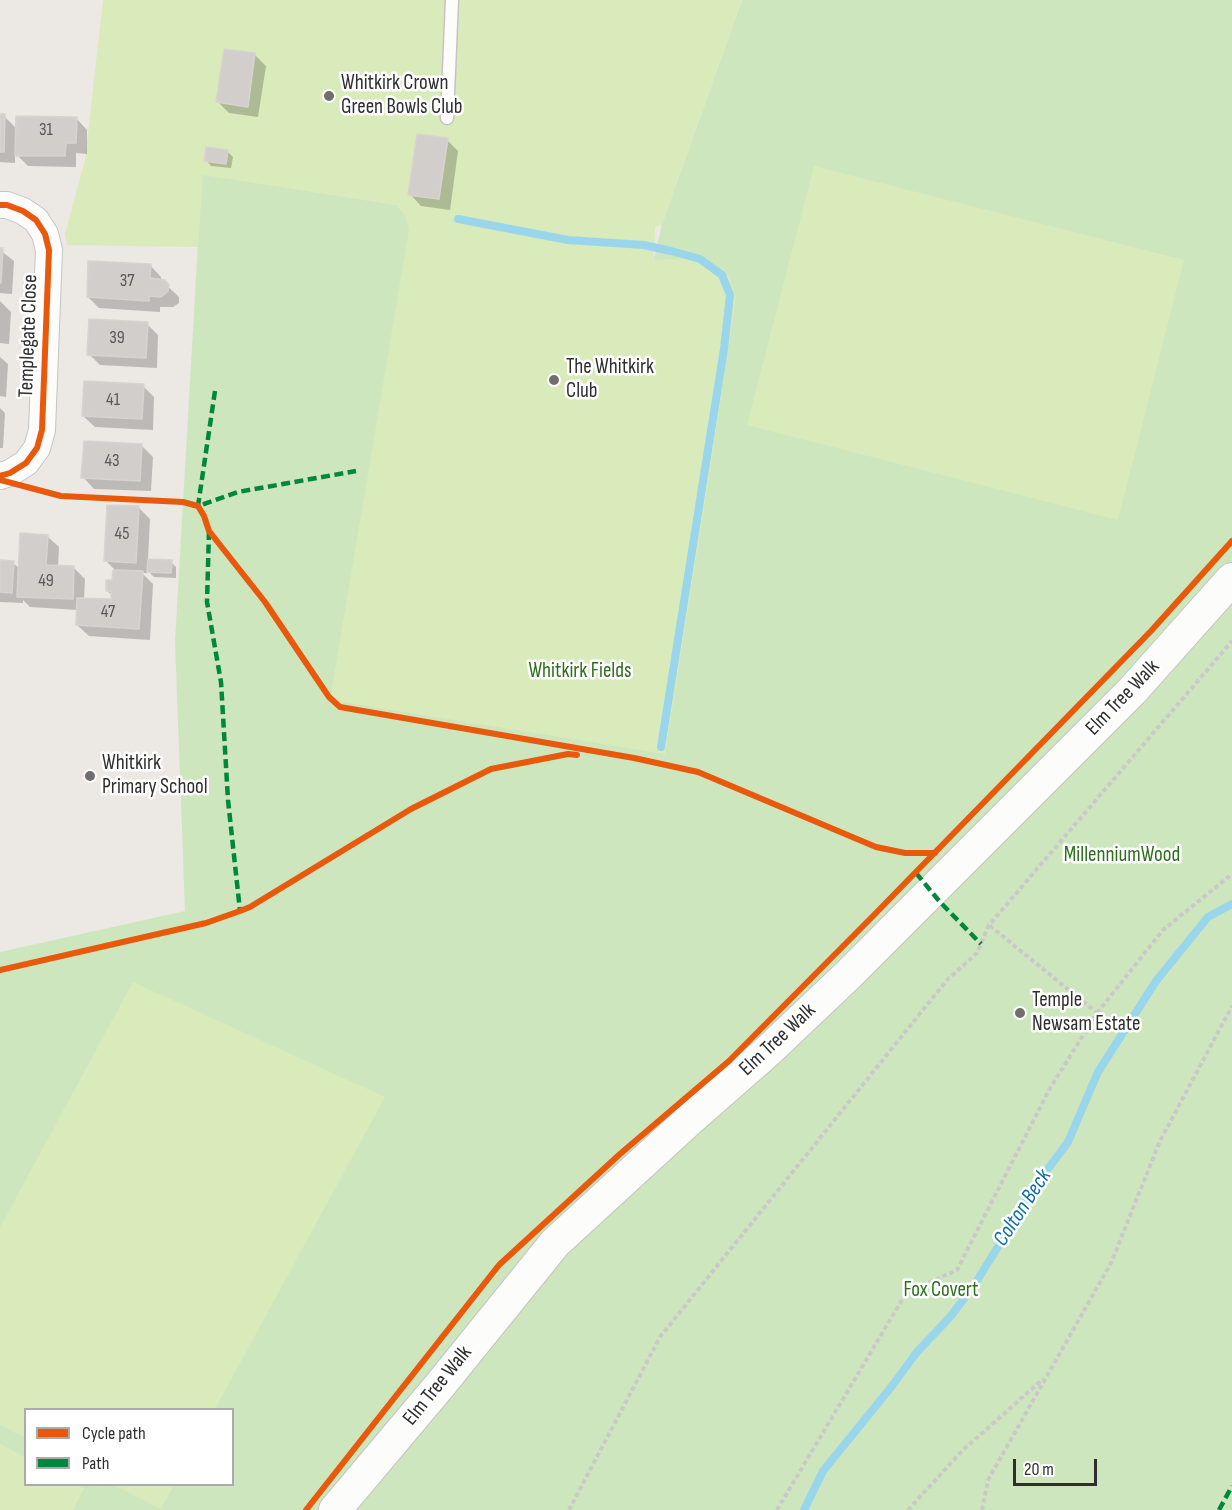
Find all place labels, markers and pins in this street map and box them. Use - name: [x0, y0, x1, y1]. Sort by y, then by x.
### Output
- place label: Whitkirk Crown Green Bowls Club: [341, 71, 463, 121]
- marker: Whitkirk Crown Green Bowls Club: [322, 89, 336, 103]
- place label: The Whitkirk Club: [566, 355, 654, 405]
- marker: The Whitkirk Club: [547, 373, 561, 387]
- place label: Whitkirk Primary School: [102, 751, 208, 801]
- marker: Whitkirk Primary School: [83, 769, 97, 783]
- place label: Temple Newsam Estate: [1032, 988, 1140, 1038]
- marker: Temple Newsam Estate: [1013, 1006, 1027, 1020]

